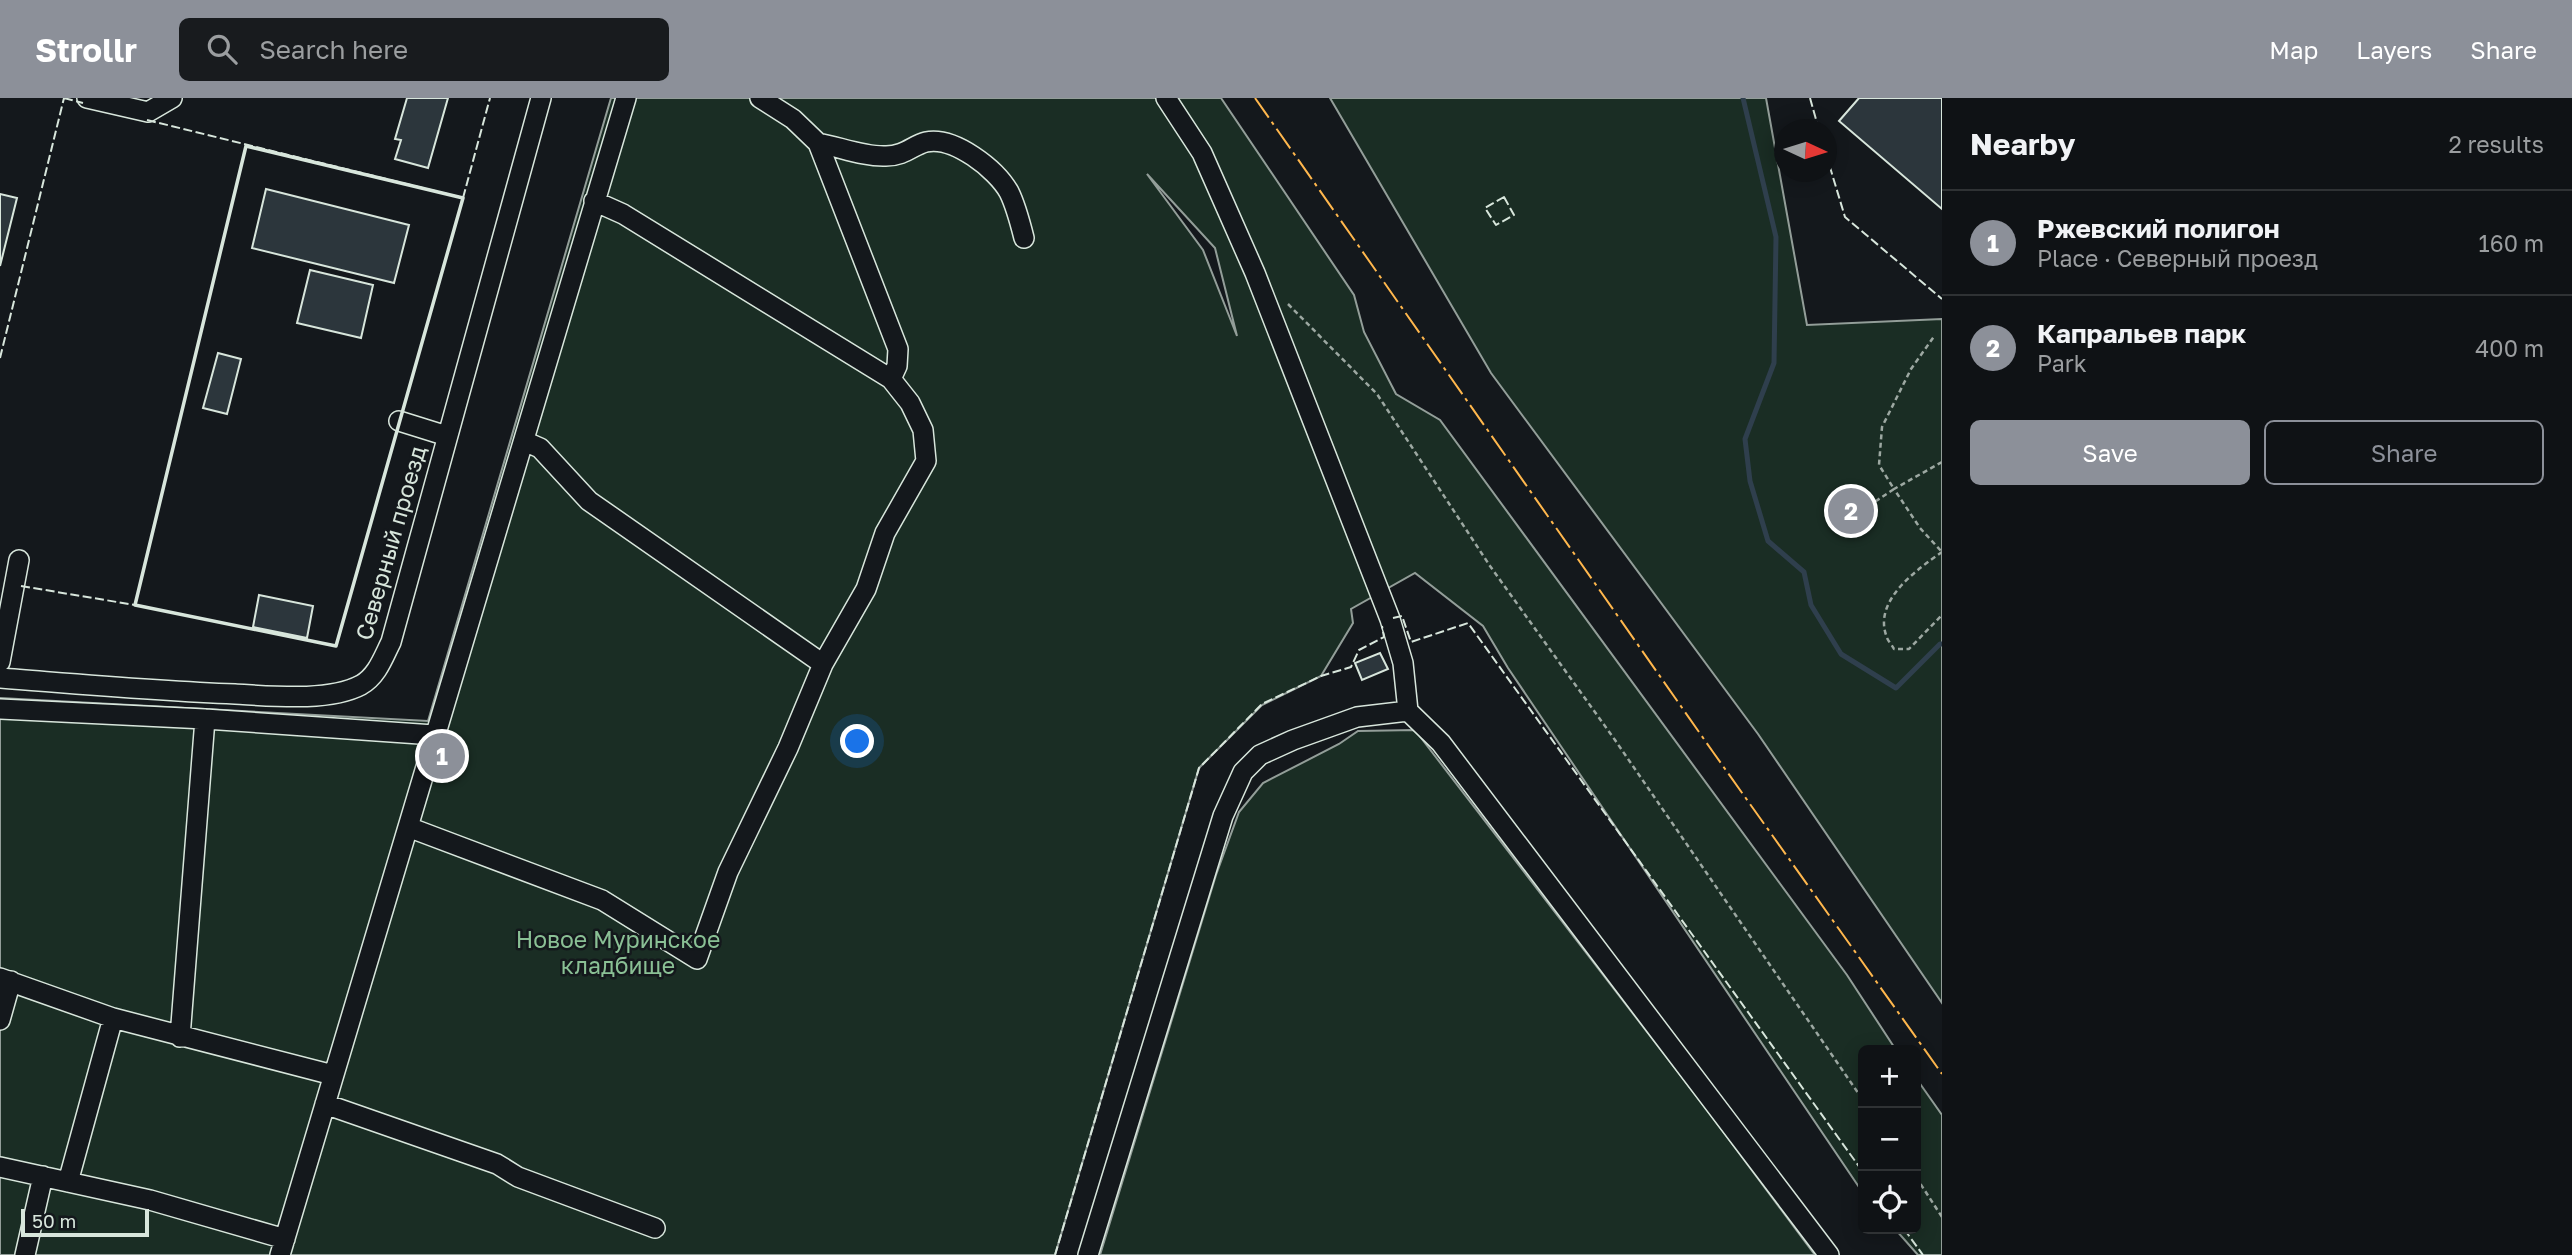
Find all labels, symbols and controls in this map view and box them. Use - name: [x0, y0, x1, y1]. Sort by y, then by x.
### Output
- search box: [179, 18, 669, 81]
- text: Strollr: [35, 30, 137, 69]
- icon: search: [203, 30, 241, 68]
- text: Search here: [259, 34, 408, 65]
- text: Map: [2269, 35, 2318, 64]
- text: Layers: [2356, 35, 2432, 64]
- text: Share: [2470, 35, 2537, 64]
- north arrow: [1774, 119, 1837, 182]
- text: Nearby: [1970, 126, 2075, 162]
- text: 2 results: [2448, 130, 2544, 158]
- text: Ржевский полигон: [2037, 213, 2280, 244]
- text: 1: [1987, 229, 1999, 257]
- text: 160 m: [2479, 229, 2544, 257]
- text: Place · Северный проезд: [2037, 244, 2318, 272]
- text: Капральев парк: [2037, 318, 2246, 349]
- text: 2: [1986, 334, 2000, 362]
- text: 400 m: [2475, 334, 2544, 362]
- text: Park: [2037, 349, 2087, 377]
- button: Save: [1970, 420, 2250, 485]
- button: Share: [2264, 420, 2544, 485]
- street label: Северный проезд: [349, 442, 431, 643]
- pin: 2: [1828, 485, 1874, 537]
- your location: [840, 724, 874, 758]
- pin: 1: [419, 730, 465, 782]
- park label: Новое Муринское кладбище: [516, 925, 720, 979]
- map controls: [1858, 1045, 1921, 1234]
- button: +: [1858, 1045, 1921, 1108]
- button: −: [1858, 1108, 1921, 1171]
- button: locate: [1858, 1171, 1921, 1234]
- scale bar: [21, 1206, 149, 1238]
- text: 50 m: [32, 1209, 76, 1232]

